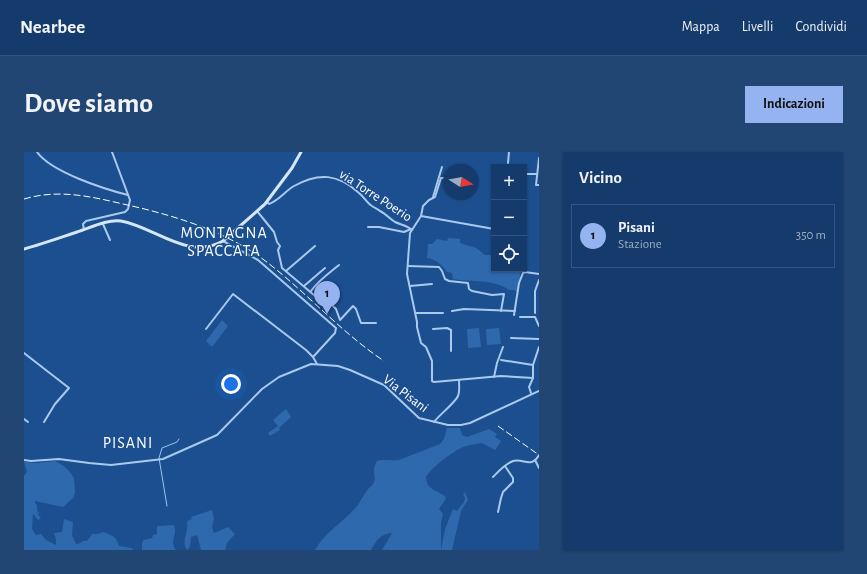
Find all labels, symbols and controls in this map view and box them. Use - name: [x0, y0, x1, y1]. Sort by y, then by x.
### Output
- text: Nearbee: [20, 18, 85, 37]
- text: Mappa: [682, 20, 720, 34]
- text: Livelli: [742, 20, 773, 34]
- text: Condividi: [795, 20, 847, 34]
- button: Indicazioni: [745, 86, 843, 123]
- text: Dove siamo: [24, 90, 153, 118]
- north arrow: [443, 164, 479, 200]
- map controls: [491, 164, 527, 272]
- button: +: [491, 164, 527, 200]
- street label: via Torre Poerio: [337, 167, 414, 224]
- text: Vicino: [579, 169, 622, 186]
- button: −: [491, 200, 527, 236]
- text: Pisani: [618, 220, 655, 235]
- district label: MONTAGNA SPACCATA: [180, 225, 268, 259]
- text: 1: [591, 229, 595, 242]
- text: 350 m: [796, 229, 826, 242]
- button: locate: [491, 236, 527, 272]
- text: Stazione: [618, 238, 662, 251]
- pin: 1: [314, 281, 340, 314]
- street label: Via Pisani: [380, 372, 431, 415]
- your location: [221, 374, 241, 394]
- district label: PISANI: [103, 435, 153, 451]

